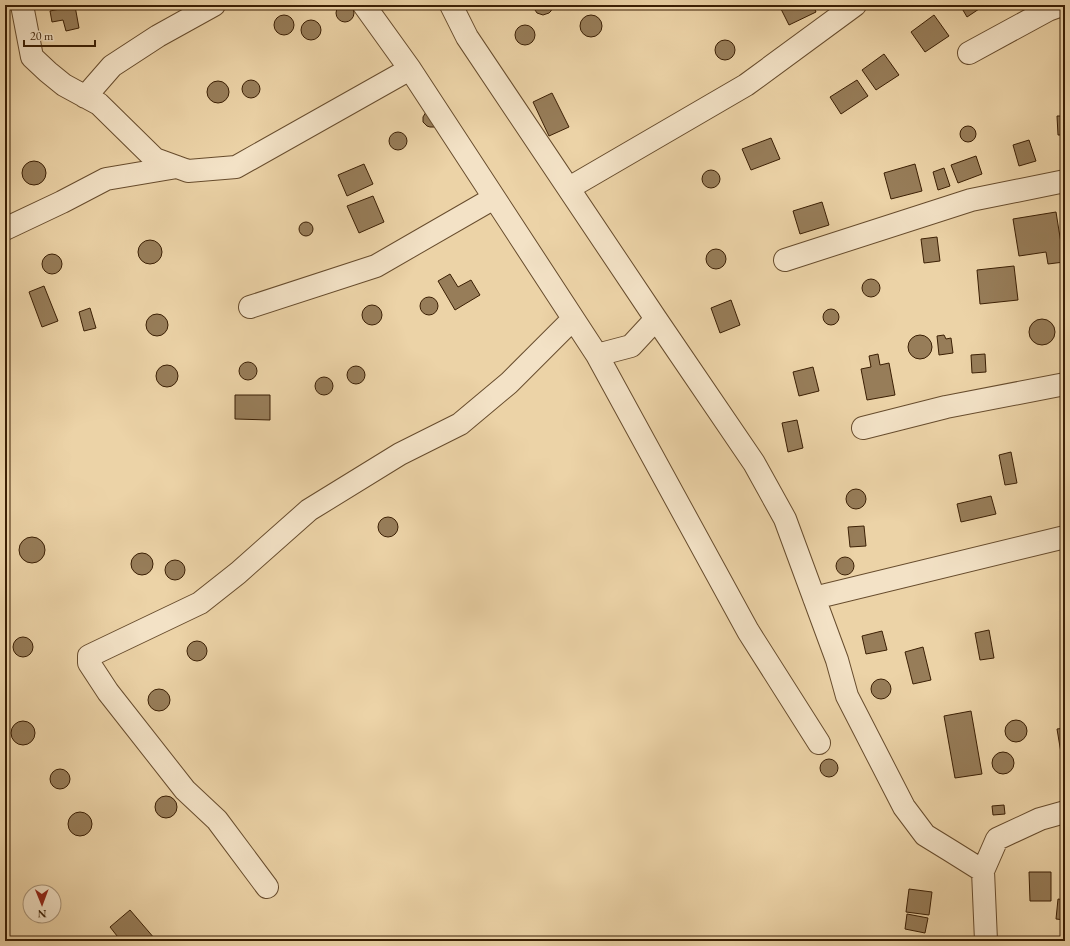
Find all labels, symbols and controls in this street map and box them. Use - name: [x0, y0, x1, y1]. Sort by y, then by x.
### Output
- scale bar: [24, 22, 95, 48]
- text: 20 m: [30, 28, 54, 44]
- north arrow: [22, 884, 62, 924]
- text: N: [38, 907, 47, 921]

